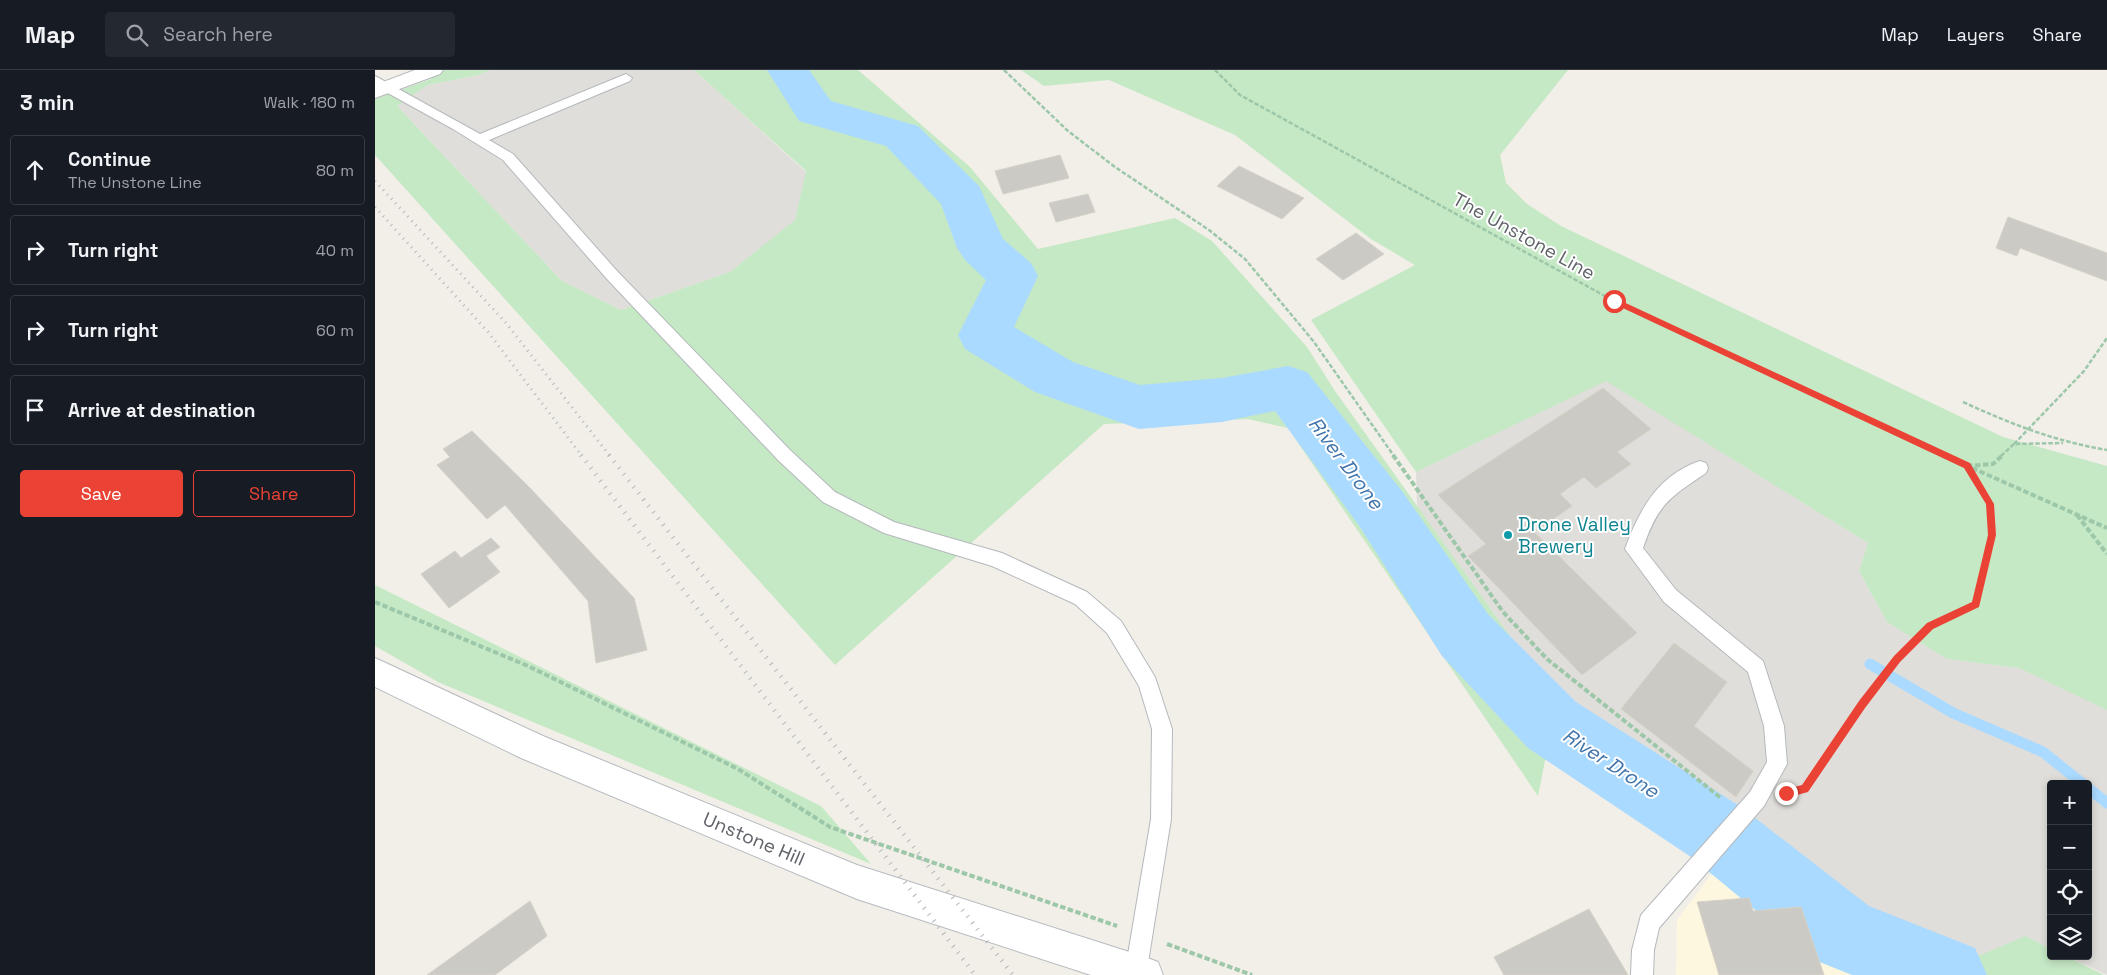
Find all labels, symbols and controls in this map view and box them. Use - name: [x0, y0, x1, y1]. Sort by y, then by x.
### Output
- search box: [105, 12, 455, 57]
- text: Map: [25, 19, 75, 50]
- icon: search: [123, 21, 151, 49]
- text: Search here: [163, 22, 273, 47]
- text: Map: [1881, 23, 1919, 46]
- text: Layers: [1947, 23, 2004, 46]
- text: Share: [2032, 23, 2082, 46]
- text: 3 min: [20, 89, 75, 116]
- text: Walk · 180 m: [263, 92, 355, 113]
- text: Continue: [68, 147, 151, 172]
- icon: ahead: [21, 156, 49, 184]
- text: 80 m: [316, 160, 354, 181]
- text: The Unstone Line: [68, 172, 202, 193]
- street label: The Unstone Line: [1448, 187, 1600, 285]
- icon: right: [21, 236, 49, 264]
- text: Turn right: [68, 238, 158, 263]
- text: 40 m: [316, 240, 354, 261]
- route start: [1603, 290, 1626, 313]
- icon: right: [21, 316, 49, 344]
- text: Turn right: [68, 318, 158, 343]
- text: 60 m: [316, 320, 354, 341]
- icon: arrive: [21, 396, 49, 424]
- text: Arrive at destination: [68, 398, 256, 423]
- water label: River Drone: [1303, 412, 1390, 515]
- button: Save: [20, 470, 183, 517]
- button: Share: [193, 470, 355, 517]
- place label: Drone Valley Brewery: [1518, 512, 1631, 559]
- marker: Drone Valley Brewery: [1502, 529, 1514, 541]
- water label: River Drone: [1558, 722, 1665, 804]
- map controls: [2047, 780, 2092, 960]
- button: +: [2047, 780, 2092, 825]
- route end: [1775, 782, 1798, 805]
- street label: Unstone Hill: [699, 806, 809, 872]
- button: −: [2047, 825, 2092, 870]
- button: locate: [2047, 870, 2092, 915]
- button: layers: [2047, 915, 2092, 960]

